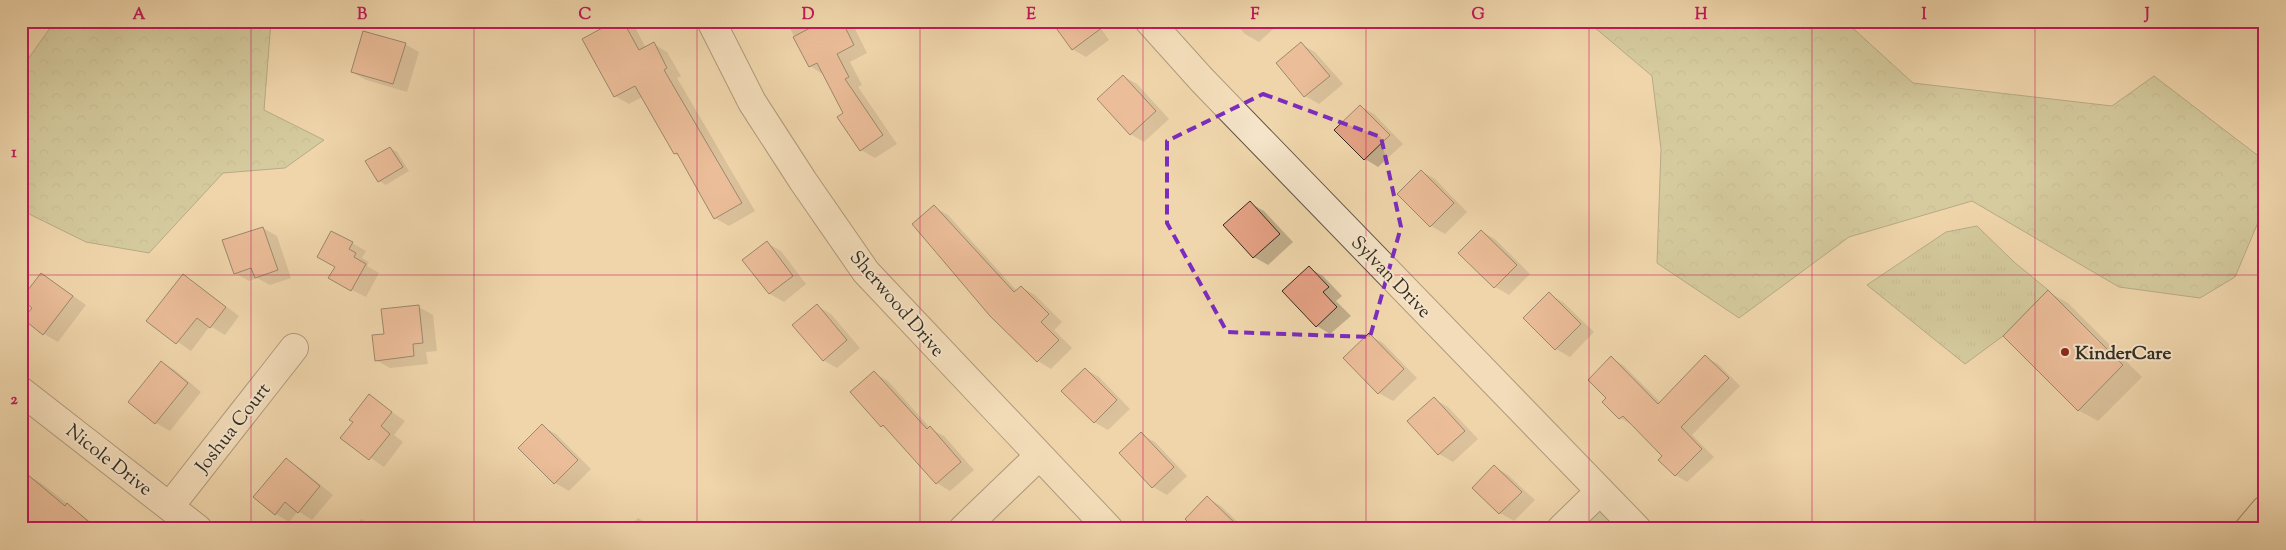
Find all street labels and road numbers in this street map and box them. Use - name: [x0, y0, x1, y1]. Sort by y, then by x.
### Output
- street label: Sylvan Drive: [1344, 230, 1437, 325]
- street label: Sherwood Drive: [842, 246, 950, 364]
- street label: Joshua Court: [190, 377, 278, 480]
- street label: Nicole Drive: [60, 419, 157, 503]

